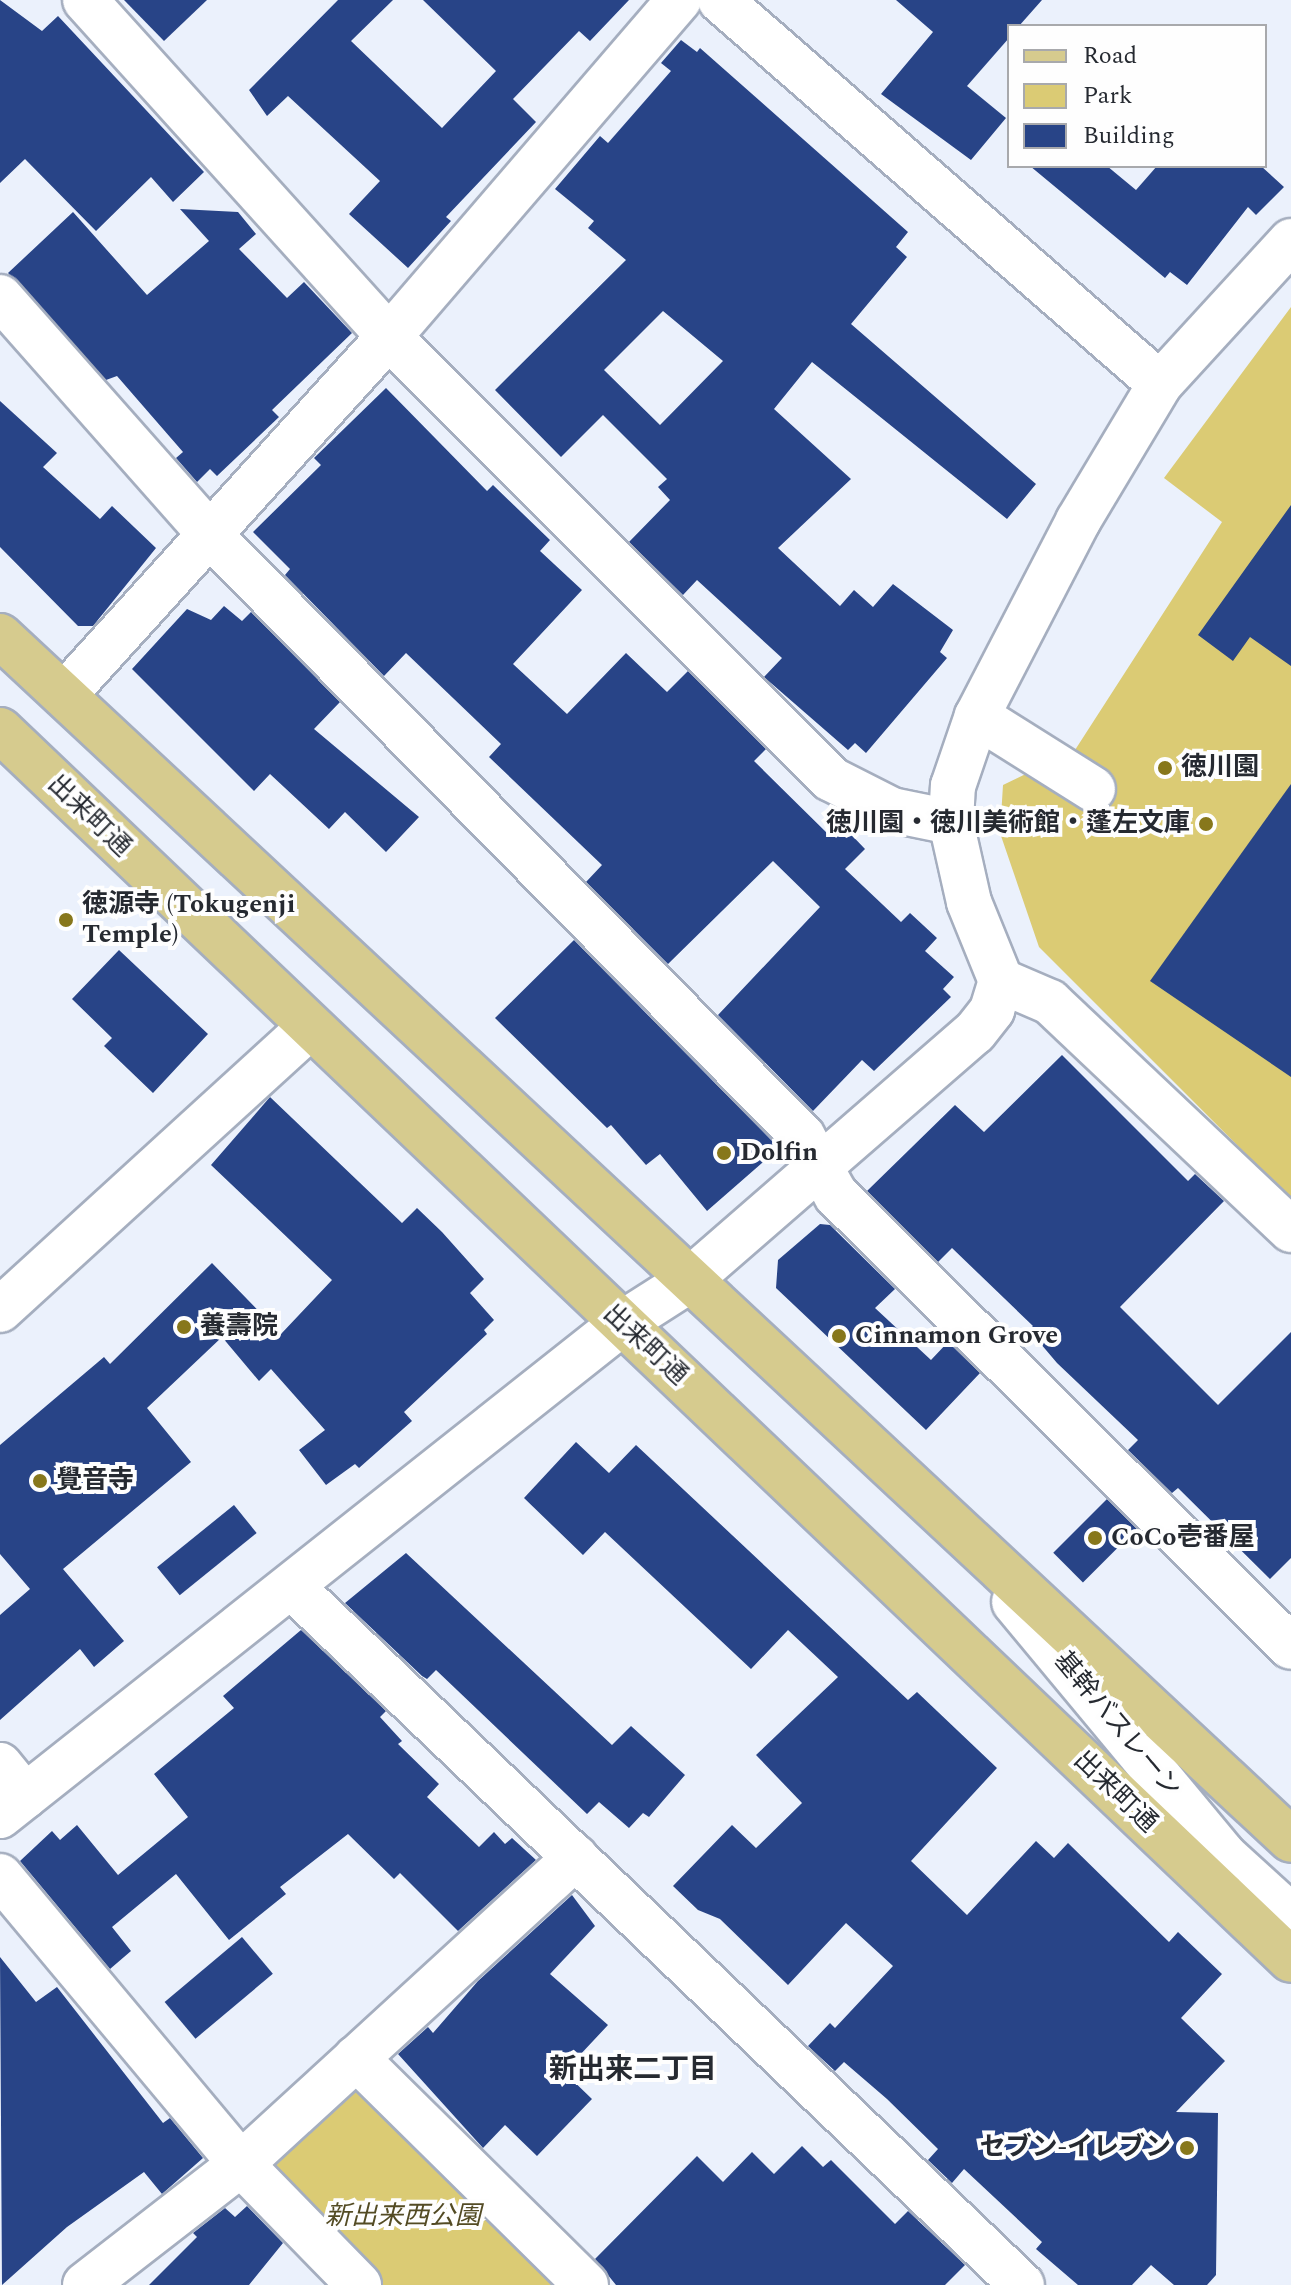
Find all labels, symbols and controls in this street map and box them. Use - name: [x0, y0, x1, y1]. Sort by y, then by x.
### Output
- legend: [1007, 24, 1267, 168]
- text: Road: [1083, 38, 1137, 74]
- text: Park: [1083, 78, 1133, 114]
- text: Building: [1083, 118, 1175, 154]
- place label: 徳川園: [1181, 752, 1259, 784]
- marker: 徳川園: [1156, 759, 1174, 777]
- street label: 出来町通: [41, 769, 137, 863]
- place label: 徳川園・徳川美術館・蓬左文庫: [826, 808, 1190, 840]
- marker: 徳川園・徳川美術館・蓬左文庫: [1197, 815, 1215, 833]
- place label: 徳源寺 (Tokugenji Temple): [82, 889, 295, 950]
- marker: 徳源寺 (Tokugenji Temple): [57, 911, 75, 929]
- place label: Dolfin: [740, 1137, 818, 1169]
- marker: Dolfin: [715, 1144, 733, 1162]
- street label: 出来町通: [596, 1298, 694, 1392]
- place label: 養壽院: [200, 1311, 278, 1343]
- marker: 養壽院: [175, 1318, 193, 1336]
- place label: Cinnamon Grove: [855, 1320, 1058, 1352]
- marker: Cinnamon Grove: [830, 1327, 848, 1345]
- place label: 覺音寺: [56, 1465, 134, 1497]
- marker: 覺音寺: [31, 1472, 49, 1490]
- place label: CoCo壱番屋: [1111, 1522, 1254, 1554]
- marker: CoCo壱番屋: [1086, 1529, 1104, 1547]
- street label: 基幹バスレーン: [1047, 1645, 1187, 1805]
- street label: 出来町通: [1067, 1745, 1163, 1839]
- district label: 新出来二丁目: [549, 2053, 717, 2087]
- place label: セブン-イレブン: [979, 2132, 1171, 2164]
- marker: セブン-イレブン: [1178, 2139, 1196, 2157]
- park label: 新出来西公園: [325, 2201, 481, 2233]

